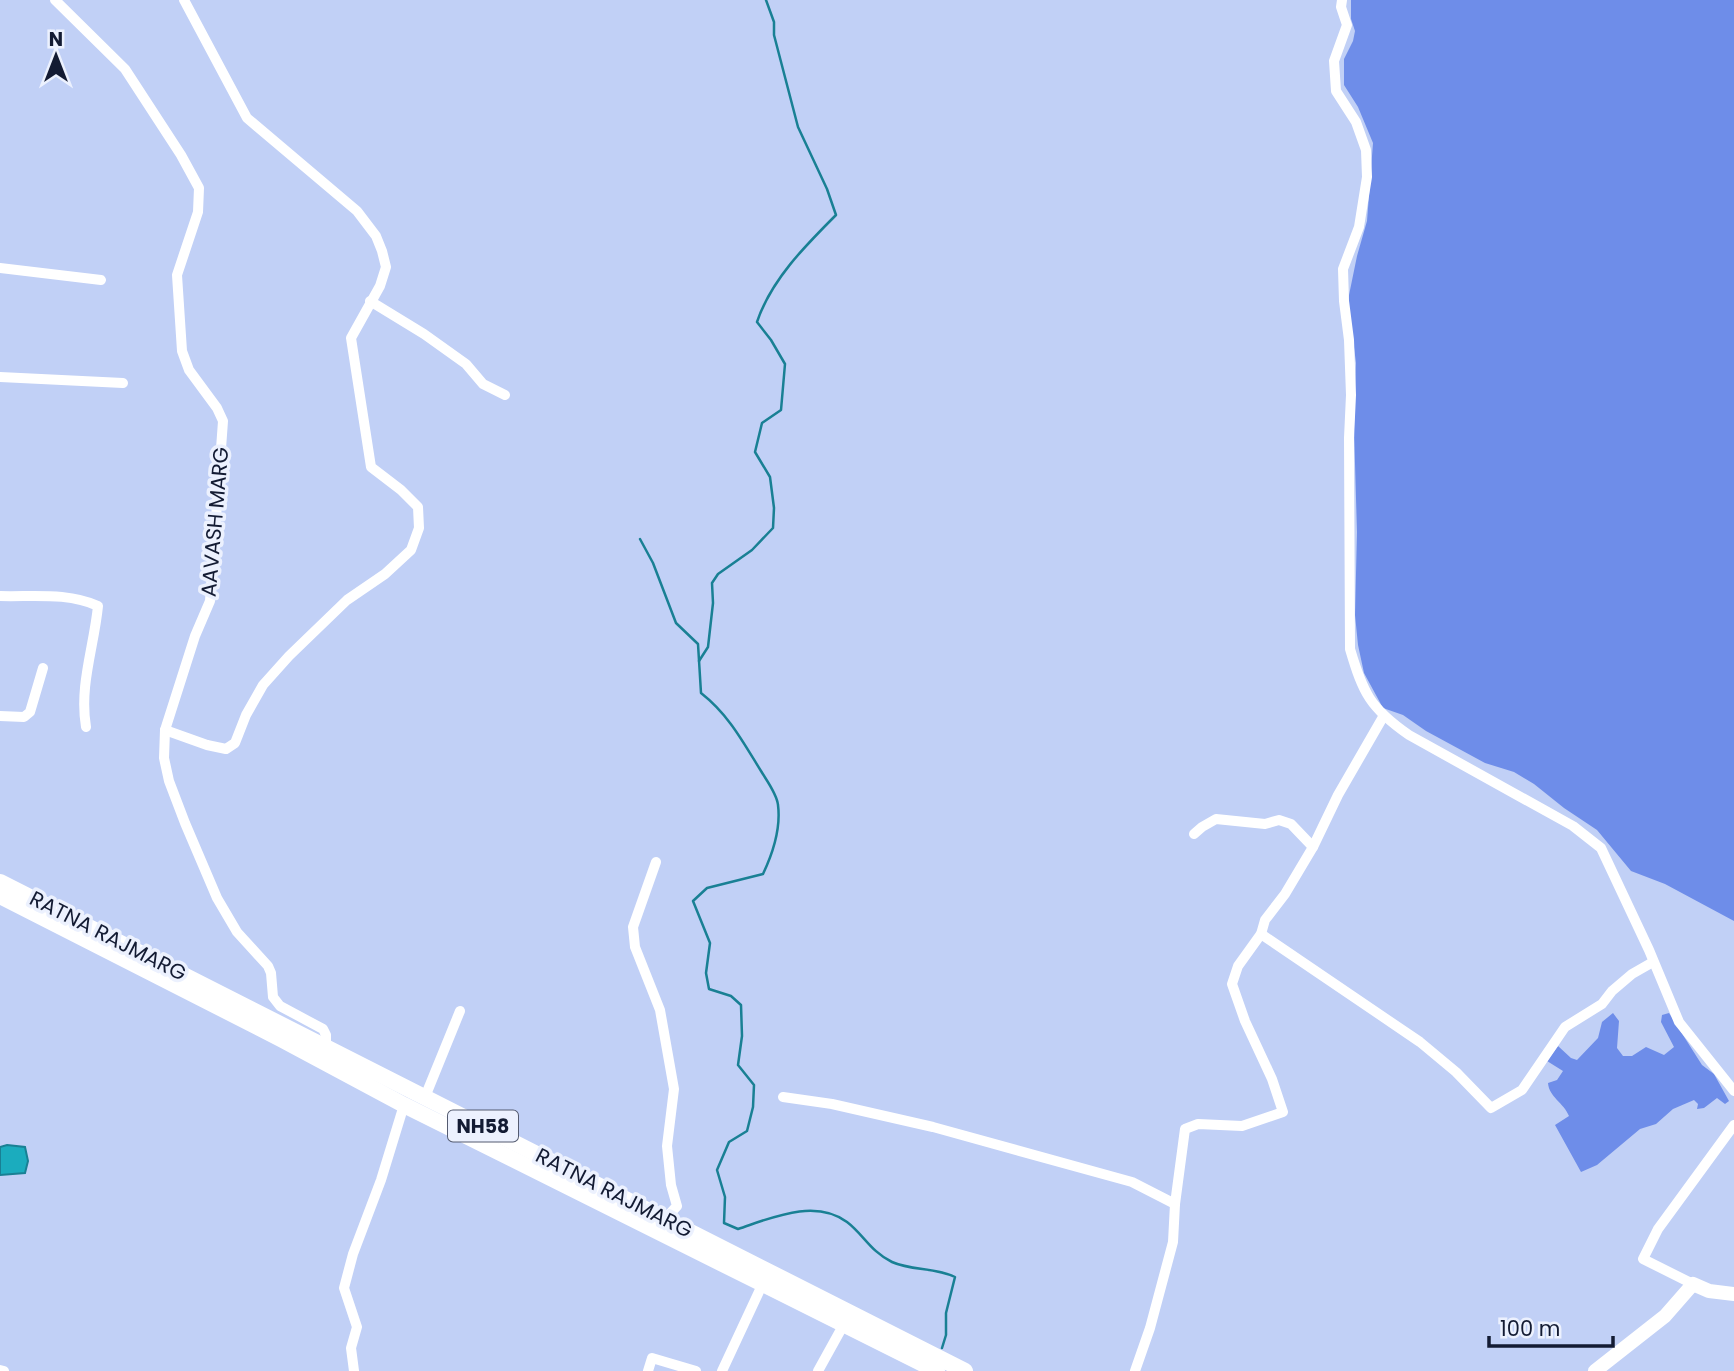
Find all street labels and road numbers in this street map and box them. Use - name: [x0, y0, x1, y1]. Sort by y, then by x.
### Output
- street label: AAVASH MARG: [193, 446, 236, 598]
- street label: RATNA RAJMARG: [25, 884, 192, 988]
- road number: NH58: [448, 1110, 518, 1142]
- street label: RATNA RAJMARG: [531, 1141, 698, 1245]

